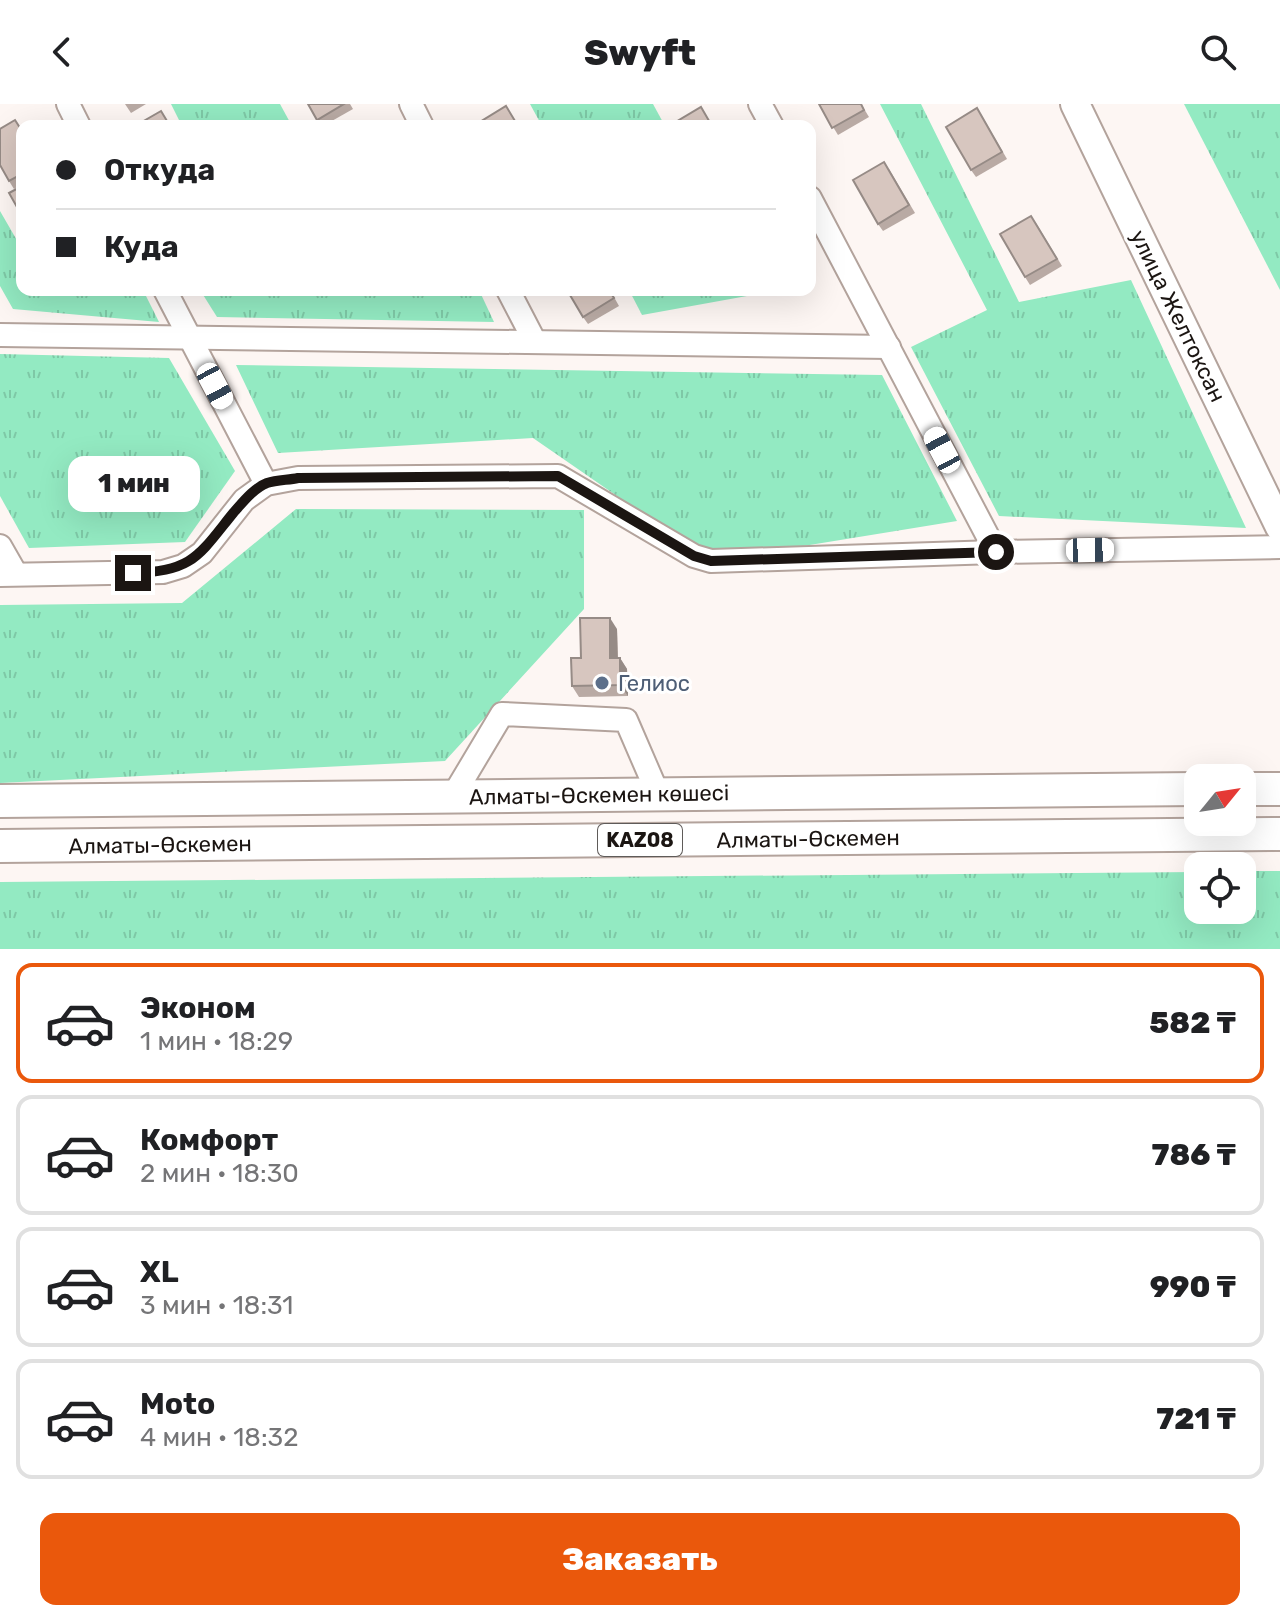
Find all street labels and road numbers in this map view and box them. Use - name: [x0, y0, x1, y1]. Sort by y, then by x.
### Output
- street label: улица Желтоксан: [1125, 225, 1231, 407]
- street label: Алматы-Өскемен көшесі: [469, 779, 729, 811]
- road number: KAZ08: [598, 824, 682, 856]
- street label: Алматы-Өскемен: [716, 824, 900, 854]
- street label: Алматы-Өскемен: [68, 830, 252, 860]

